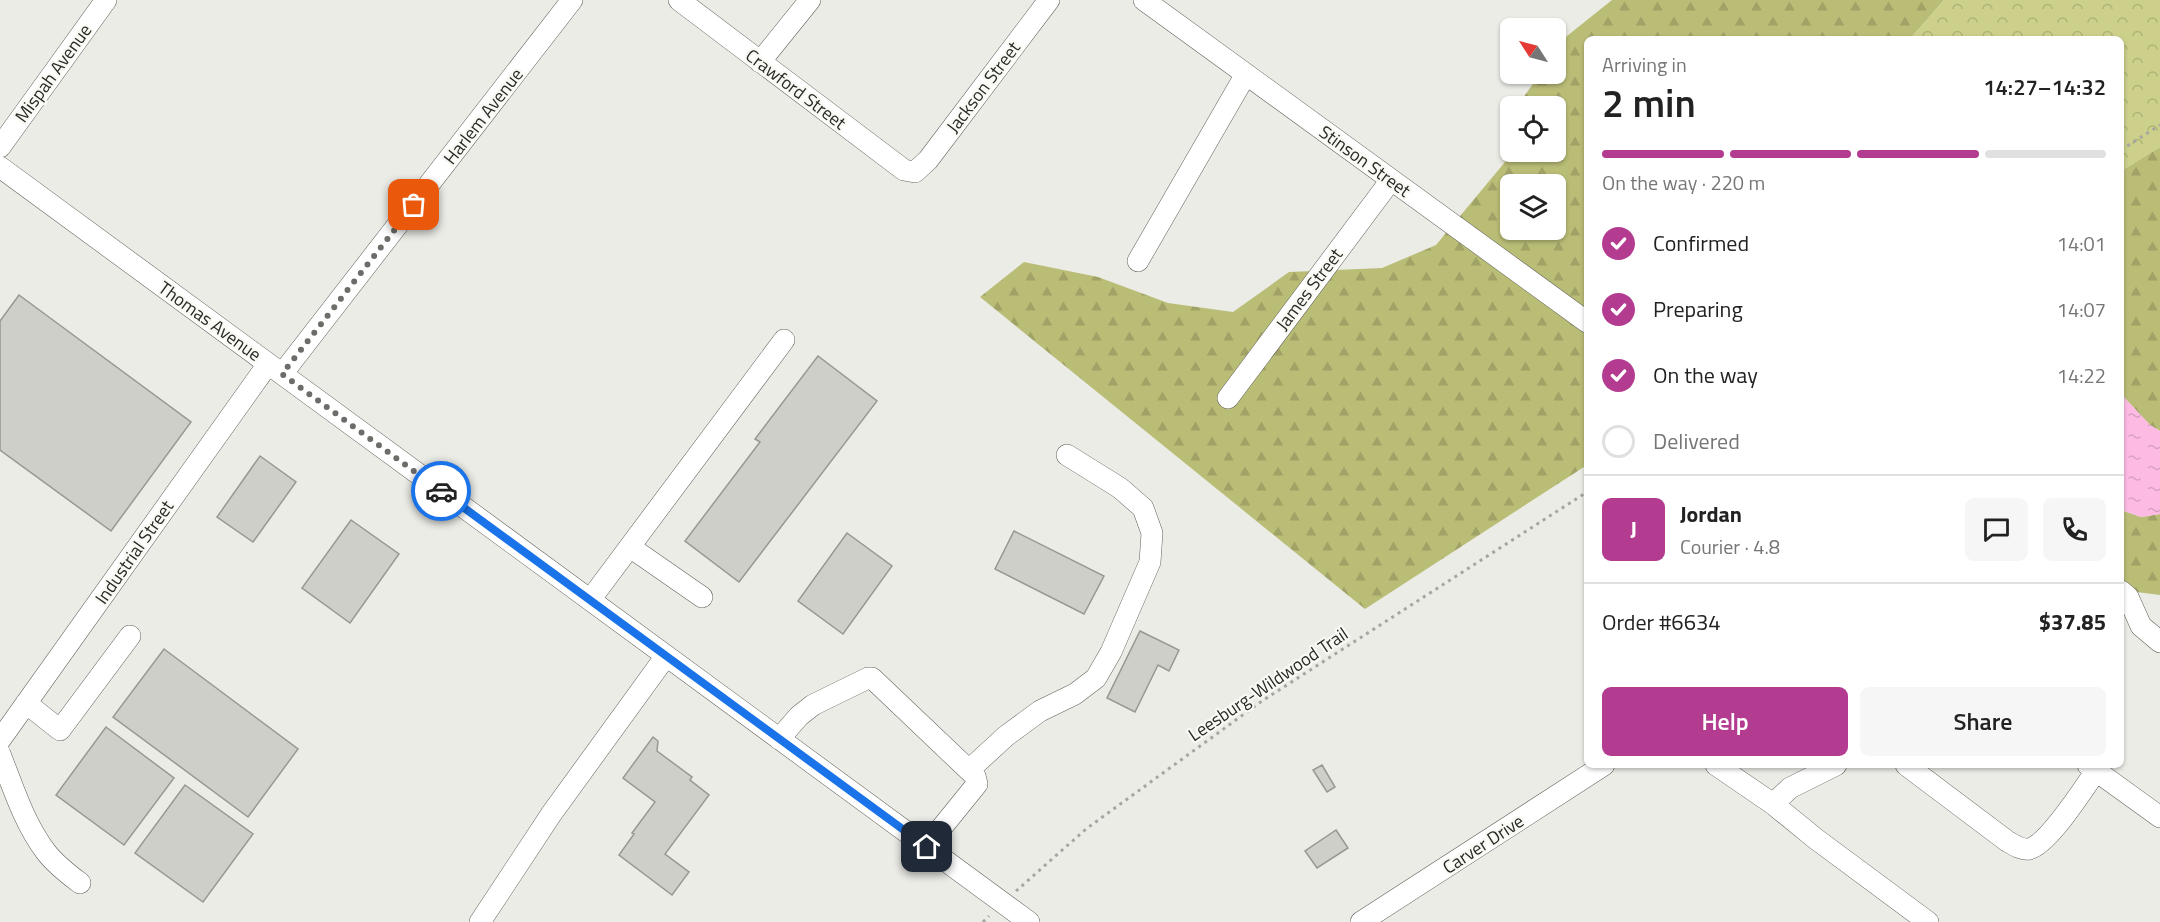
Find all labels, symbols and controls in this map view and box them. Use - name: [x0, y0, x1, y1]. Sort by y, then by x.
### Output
- street label: Mispah Avenue: [8, 18, 98, 128]
- north arrow: [1500, 18, 1566, 84]
- map controls: [1500, 18, 1566, 240]
- street label: Jackson Street: [940, 35, 1027, 138]
- street label: Crawford Street: [740, 42, 853, 136]
- text: Arriving in: [1602, 49, 1687, 80]
- street label: Harlem Avenue: [437, 62, 529, 170]
- text: 14:27–14:32: [1983, 70, 2106, 104]
- text: 2 min: [1602, 73, 1696, 132]
- button: locate: [1500, 96, 1566, 162]
- street label: Stinson Street: [1314, 119, 1417, 204]
- text: On the way · 220 m: [1602, 167, 1765, 198]
- button: layers: [1500, 174, 1566, 240]
- pin: [388, 179, 439, 230]
- icon: bag: [397, 188, 430, 221]
- text: Confirmed: [1653, 226, 1749, 260]
- icon: check: [1602, 227, 1635, 260]
- text: 14:01: [2057, 228, 2106, 259]
- street label: James Street: [1269, 242, 1349, 336]
- street label: Thomas Avenue: [153, 274, 267, 368]
- text: Preparing: [1653, 292, 1743, 326]
- icon: check: [1602, 293, 1635, 326]
- text: 14:07: [2057, 294, 2106, 325]
- text: On the way: [1653, 358, 1758, 392]
- icon: check: [1602, 359, 1635, 392]
- text: 14:22: [2057, 360, 2106, 391]
- text: Delivered: [1653, 424, 1740, 458]
- courier: [411, 461, 471, 521]
- icon: car: [425, 475, 458, 508]
- street label: Industrial Street: [88, 494, 180, 610]
- text: Jordan: [1680, 497, 1742, 531]
- button: chat: [1965, 498, 2028, 561]
- button: phone: [2043, 498, 2106, 561]
- text: J: [1630, 512, 1637, 546]
- text: Courier · 4.8: [1680, 531, 1780, 562]
- text: Order #6634: [1602, 605, 1721, 639]
- text: $37.85: [2039, 605, 2106, 639]
- street label: Leesburg-Wildwood Trail: [1183, 620, 1353, 748]
- button: Help: [1602, 687, 1848, 756]
- button: Share: [1860, 687, 2106, 756]
- street label: Carver Drive: [1437, 808, 1529, 880]
- pin: [901, 821, 952, 872]
- icon: home: [910, 830, 943, 863]

